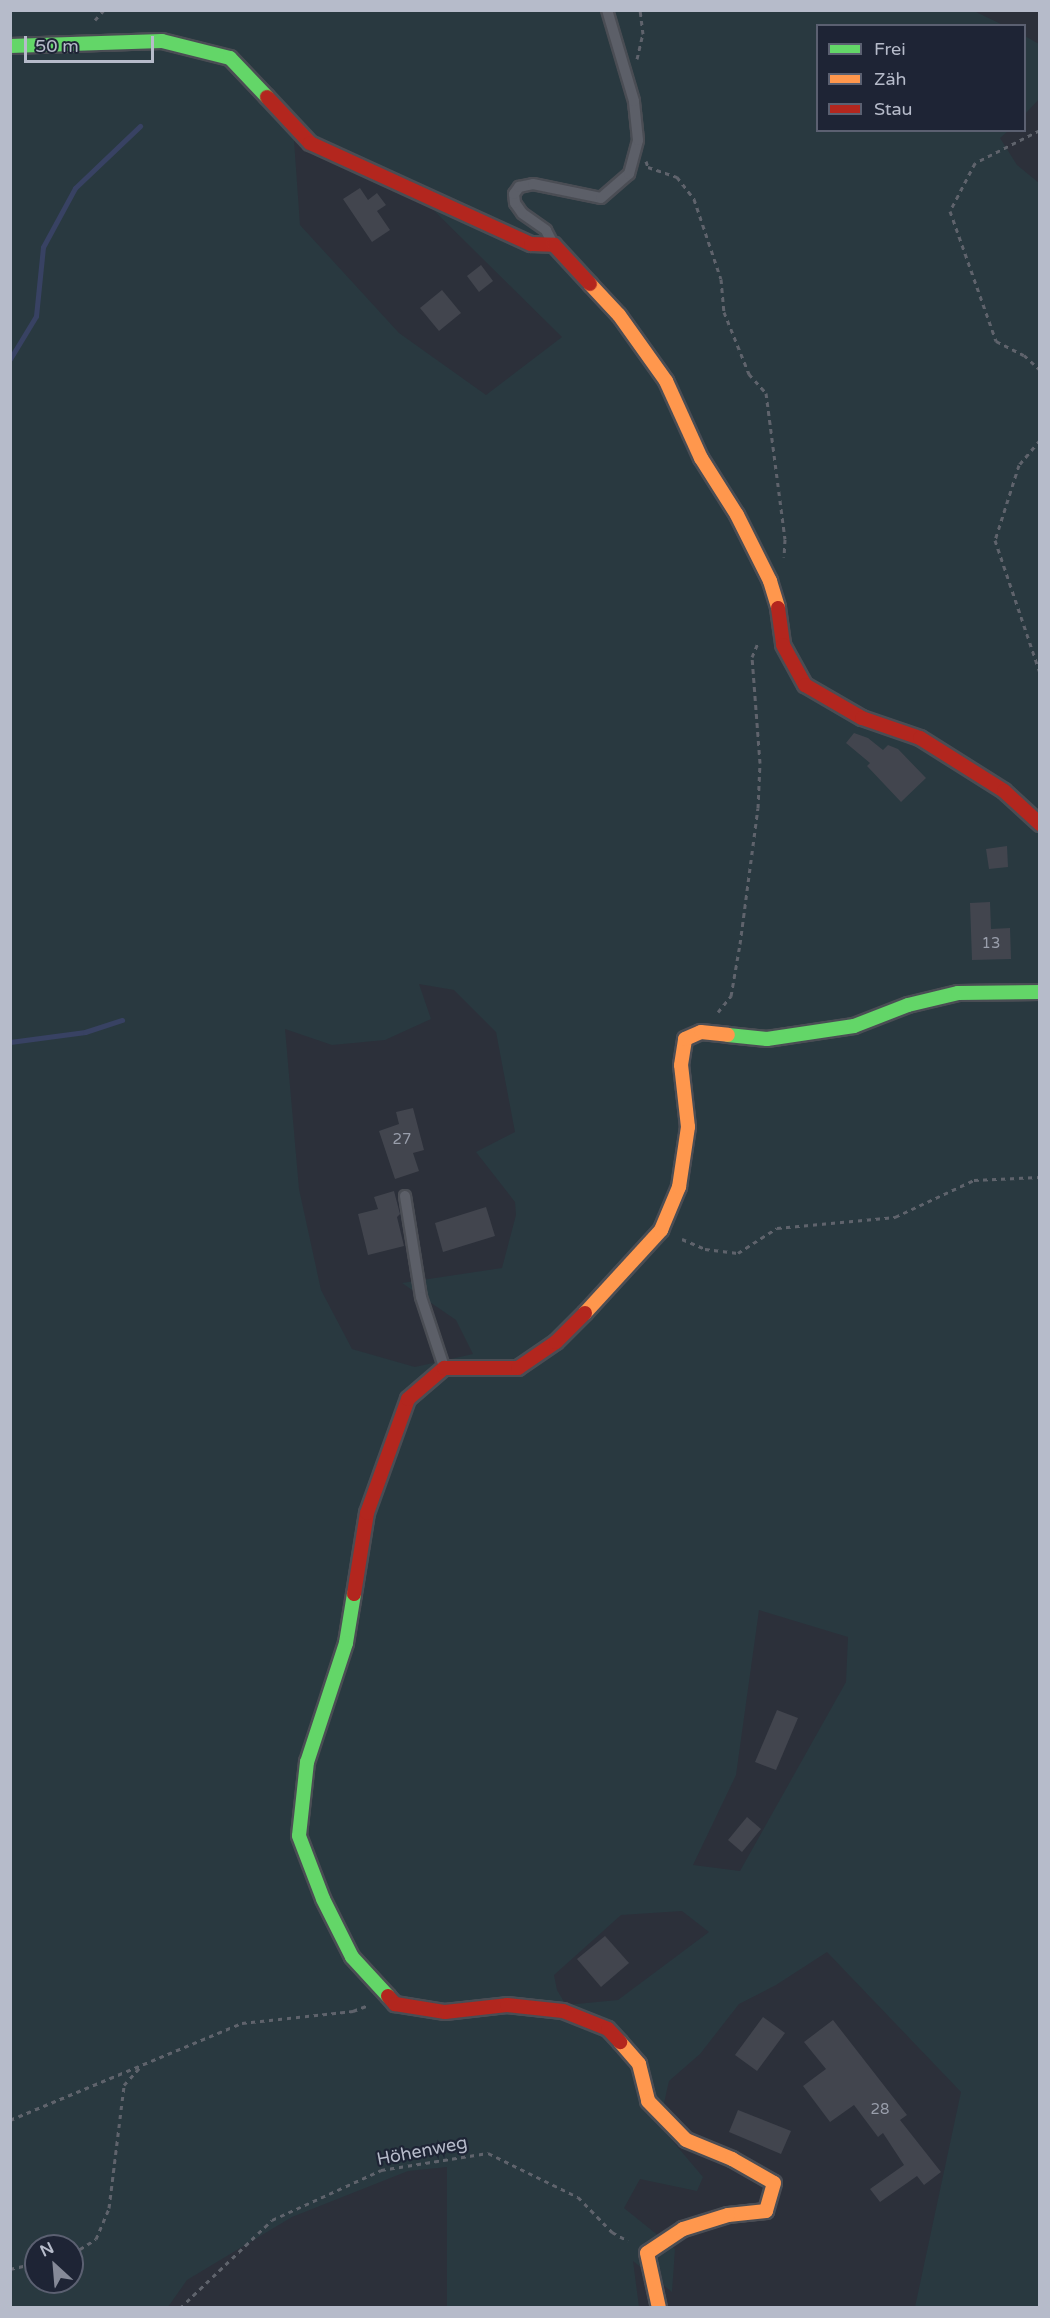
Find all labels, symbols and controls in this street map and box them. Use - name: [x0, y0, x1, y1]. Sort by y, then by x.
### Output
- scale bar: [27, 24, 158, 62]
- legend: [816, 24, 1026, 132]
- text: 50 m: [35, 35, 79, 57]
- text: Frei: [874, 38, 906, 60]
- text: Zäh: [874, 68, 907, 90]
- text: Stau: [874, 98, 913, 120]
- house number: 13: [982, 935, 1000, 953]
- house number: 27: [393, 1131, 411, 1149]
- house number: 28: [871, 2101, 889, 2119]
- street label: Höhenweg: [375, 2132, 469, 2170]
- north arrow: [24, 2234, 84, 2294]
- text: N: [37, 2238, 57, 2261]

